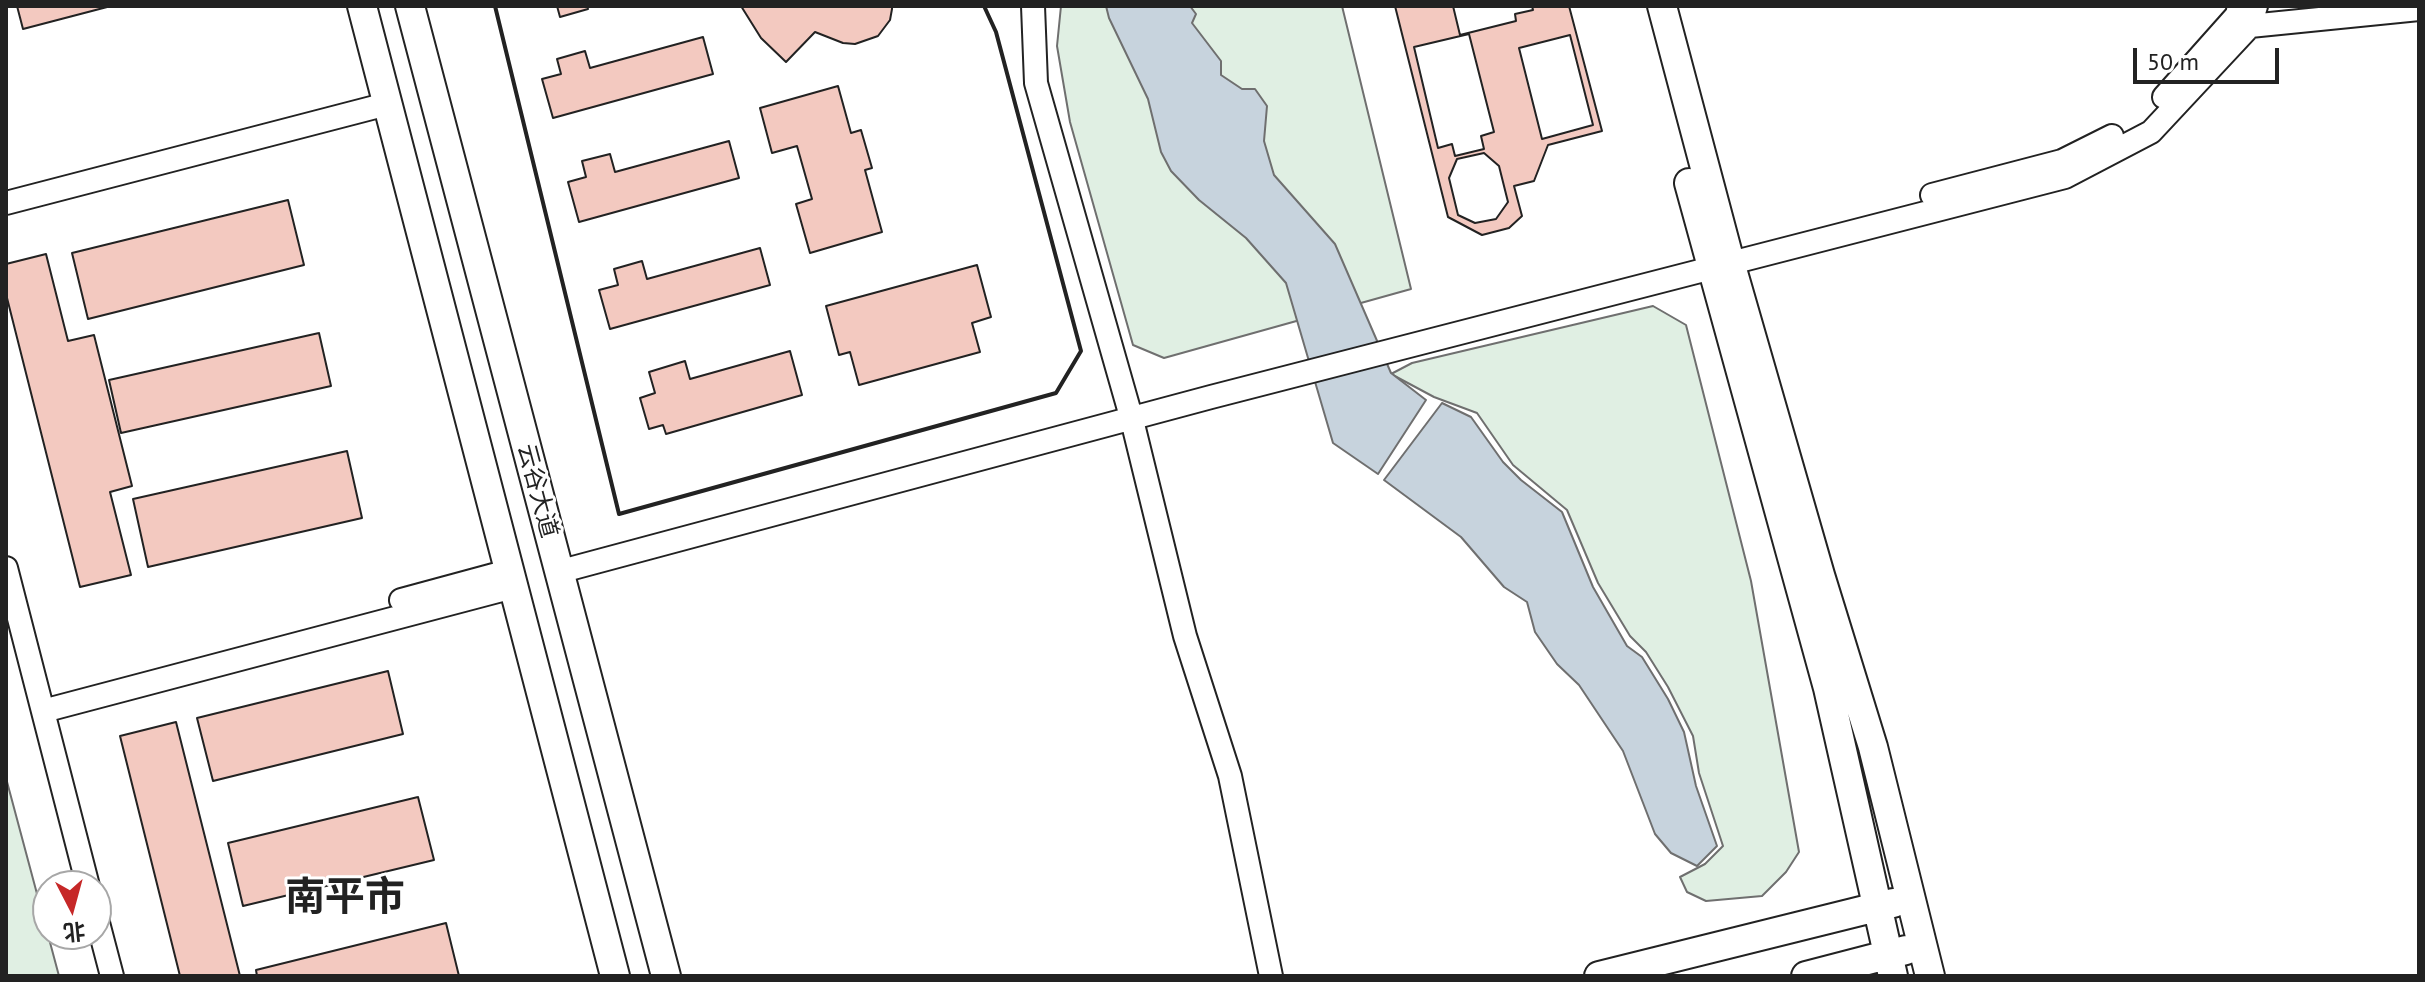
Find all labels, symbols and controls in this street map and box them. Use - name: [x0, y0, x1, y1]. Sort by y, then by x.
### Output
- scale bar: [2137, 32, 2283, 82]
- text: 50 m: [2147, 46, 2199, 77]
- street label: 云谷大道: [511, 441, 563, 541]
- north arrow: [32, 870, 112, 950]
- district label: 南平市: [285, 875, 405, 923]
- text: 北: [62, 917, 87, 947]

